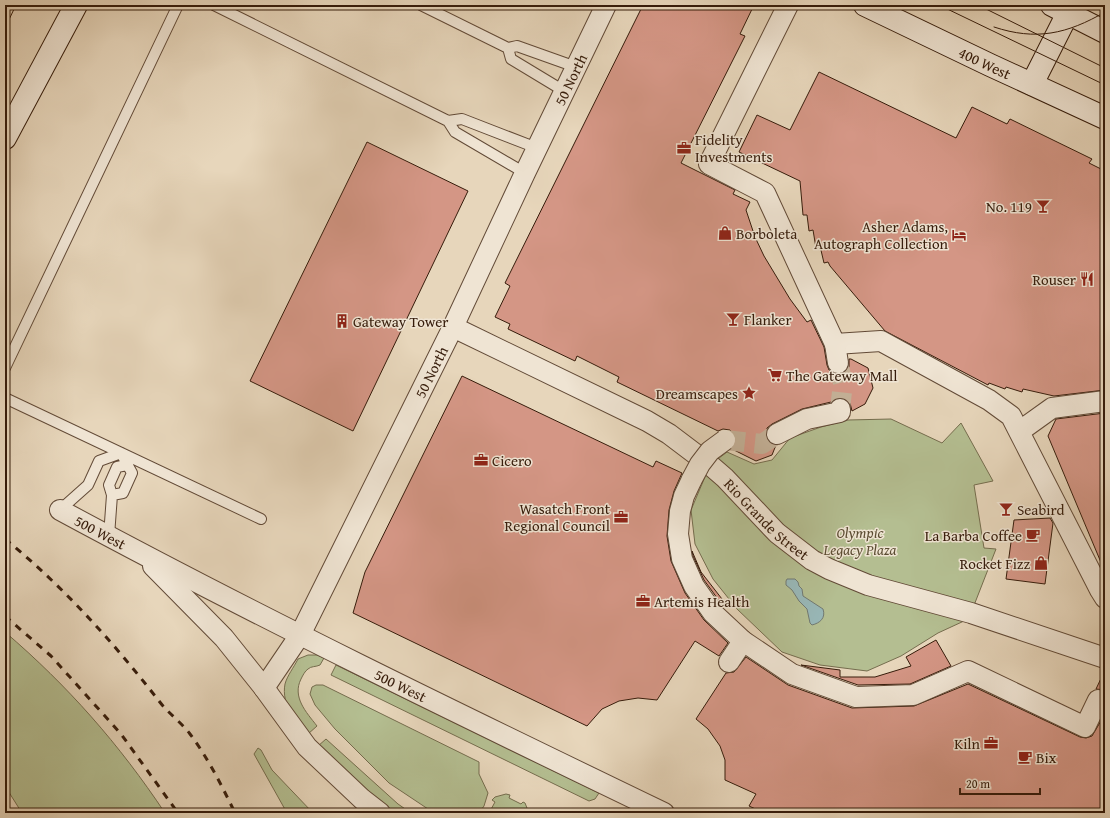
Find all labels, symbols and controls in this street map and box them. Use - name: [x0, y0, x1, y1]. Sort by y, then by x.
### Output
- street label: 400 West: [955, 41, 1015, 84]
- street label: 50 North: [549, 49, 592, 109]
- place label: Fidelity Investments: [695, 129, 772, 167]
- office icon: Fidelity Investments: [676, 140, 692, 156]
- place label: No. 119: [986, 196, 1032, 217]
- bar icon: No. 119: [1035, 198, 1051, 214]
- place label: Asher Adams, Autograph Collection: [814, 216, 949, 254]
- place label: Borboleta: [736, 223, 797, 244]
- shop icon: Borboleta: [717, 225, 733, 241]
- hotel icon: Asher Adams, Autograph Collection: [951, 227, 967, 243]
- place label: Rouser: [1032, 269, 1076, 290]
- restaurant icon: Rouser: [1079, 271, 1095, 287]
- place label: Flanker: [744, 309, 792, 330]
- place label: Gateway Tower: [353, 311, 448, 332]
- bar icon: Flanker: [725, 311, 741, 327]
- building icon: Gateway Tower: [334, 313, 350, 329]
- street label: 50 North: [409, 342, 453, 401]
- place label: The Gateway Mall: [786, 365, 898, 386]
- supermarket icon: The Gateway Mall: [767, 367, 783, 383]
- place label: Dreamscapes: [656, 383, 738, 404]
- place icon: Dreamscapes: [741, 385, 757, 401]
- place label: Cicero: [492, 450, 532, 471]
- office icon: Cicero: [473, 452, 489, 468]
- street label: Rio Grande Street: [720, 473, 814, 565]
- place label: Wasatch Front Regional Council: [505, 498, 611, 536]
- place label: Seabird: [1017, 499, 1064, 520]
- bar icon: Seabird: [998, 501, 1014, 517]
- street label: 500 West: [71, 509, 131, 554]
- office icon: Wasatch Front Regional Council: [613, 509, 629, 525]
- park label: Olympic Legacy Plaza: [822, 522, 897, 560]
- place label: La Barba Coffee: [925, 525, 1022, 546]
- cafe icon: La Barba Coffee: [1025, 527, 1041, 543]
- place label: Rocket Fizz: [960, 553, 1030, 574]
- shop icon: Rocket Fizz: [1033, 555, 1049, 571]
- place label: Artemis Health: [654, 591, 750, 612]
- office icon: Artemis Health: [635, 593, 651, 609]
- street label: 500 West: [371, 663, 431, 707]
- place label: Kiln: [954, 733, 981, 754]
- office icon: Kiln: [983, 735, 999, 751]
- place label: Bix: [1036, 747, 1057, 768]
- cafe icon: Bix: [1017, 749, 1033, 765]
- scale bar: [960, 770, 1040, 796]
- text: 20 m: [966, 775, 990, 792]

